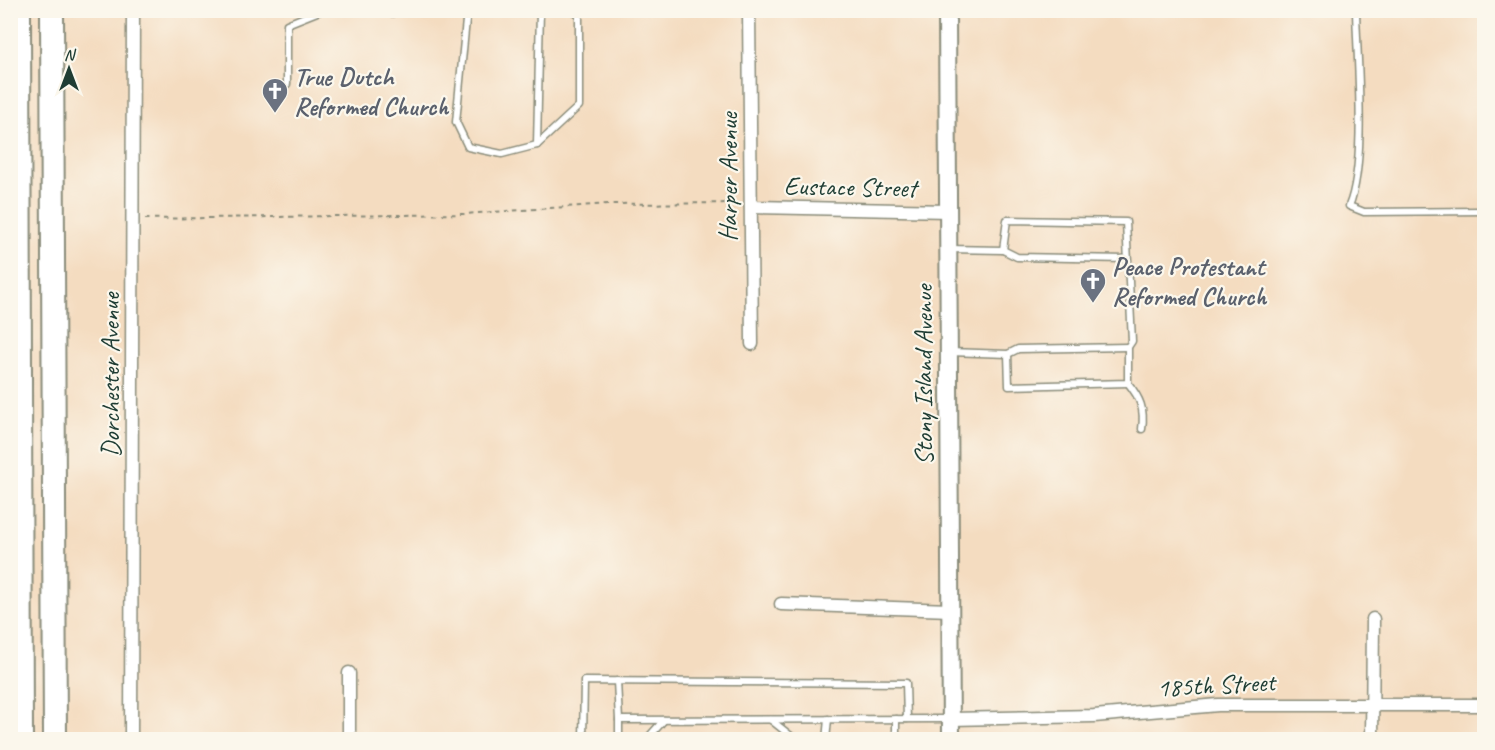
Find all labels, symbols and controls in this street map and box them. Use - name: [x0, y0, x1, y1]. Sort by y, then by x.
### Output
- north arrow: [39, 39, 99, 99]
- text: N: [64, 45, 77, 65]
- place label: True Dutch Reformed Church: [294, 60, 449, 123]
- church icon: True Dutch Reformed Church: [260, 76, 290, 114]
- street label: Harper Avenue: [712, 111, 745, 242]
- street label: Eustace Street: [784, 169, 920, 205]
- place label: Peace Protestant Reformed Church: [1112, 250, 1267, 313]
- church icon: Peace Protestant Reformed Church: [1078, 266, 1108, 304]
- street label: Stony Island Avenue: [907, 282, 940, 465]
- street label: Dorchester Avenue: [94, 291, 127, 457]
- street label: 185th Street: [1156, 665, 1278, 705]

